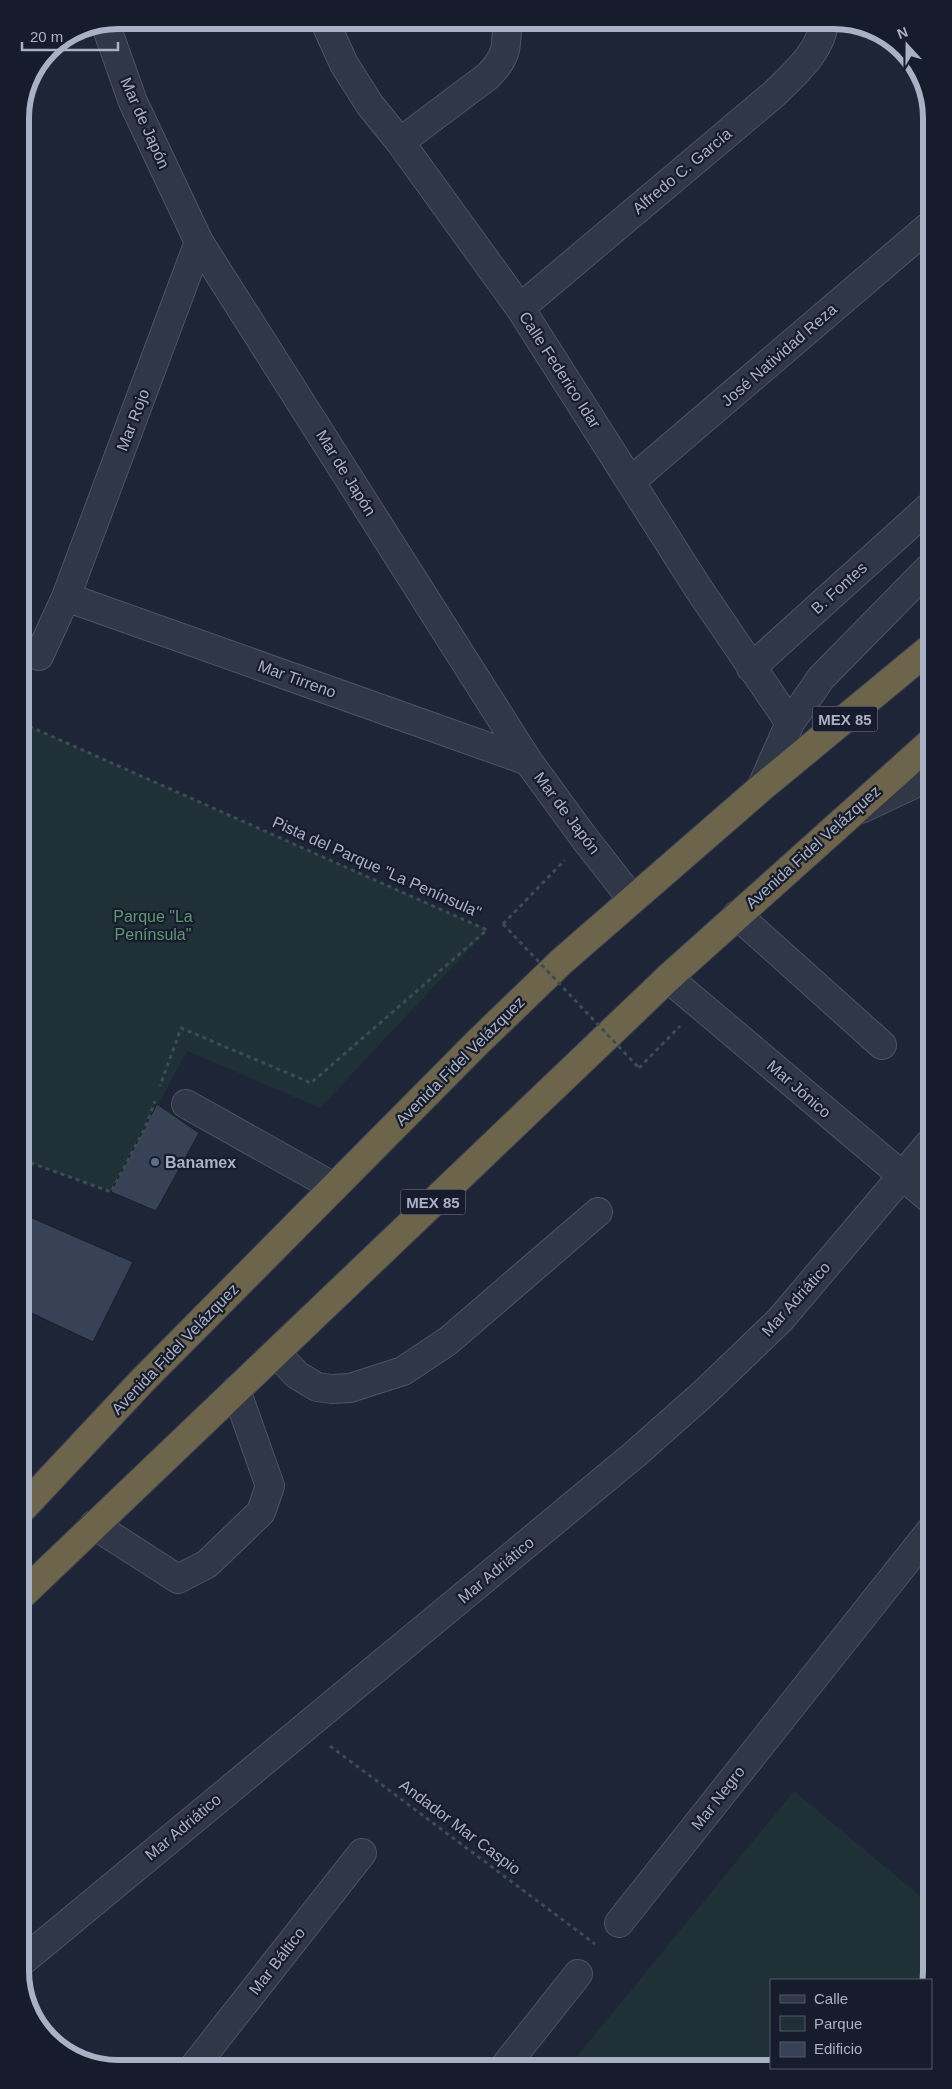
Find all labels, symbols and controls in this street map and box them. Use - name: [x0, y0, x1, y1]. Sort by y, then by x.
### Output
- scale bar: [22, 20, 119, 52]
- north arrow: [882, 20, 932, 70]
- text: N: [895, 24, 910, 42]
- text: 20 m: [30, 28, 63, 45]
- street label: Mar de Japón: [117, 75, 173, 171]
- street label: Alfredo C. García: [629, 125, 735, 217]
- street label: José Natividad Reza: [718, 300, 840, 410]
- street label: Calle Federico Idar: [516, 309, 604, 432]
- street label: Mar Rojo: [113, 387, 153, 453]
- street label: Mar de Japón: [313, 427, 379, 519]
- street label: B. Fontes: [808, 559, 870, 617]
- street label: Mar Tirreno: [256, 657, 338, 701]
- road number: MEX 85: [812, 706, 878, 732]
- street label: Mar de Japón: [531, 769, 603, 857]
- street label: Avenida Fidel Velázquez: [742, 782, 884, 912]
- street label: Pista del Parque "La Península": [270, 813, 484, 921]
- park label: Parque "La Península": [113, 908, 193, 943]
- street label: Avenida Fidel Velázquez: [392, 993, 528, 1129]
- street label: Mar Jónico: [764, 1057, 834, 1121]
- place label: Banamex: [165, 1154, 236, 1171]
- marker: Banamex: [149, 1156, 161, 1168]
- road number: MEX 85: [400, 1190, 466, 1214]
- street label: Mar Adriático: [758, 1259, 834, 1339]
- street label: Avenida Fidel Velázquez: [108, 1280, 242, 1418]
- street label: Mar Adriático: [455, 1533, 537, 1607]
- street label: Mar Negro: [688, 1763, 748, 1833]
- street label: Andador Mar Caspio: [396, 1776, 524, 1878]
- street label: Mar Adriático: [142, 1790, 224, 1864]
- street label: Mar Báltico: [246, 1924, 308, 1998]
- legend: [770, 1979, 932, 2069]
- text: Calle: [814, 1990, 848, 2007]
- text: Parque: [814, 2015, 862, 2032]
- text: Edificio: [814, 2040, 862, 2057]

